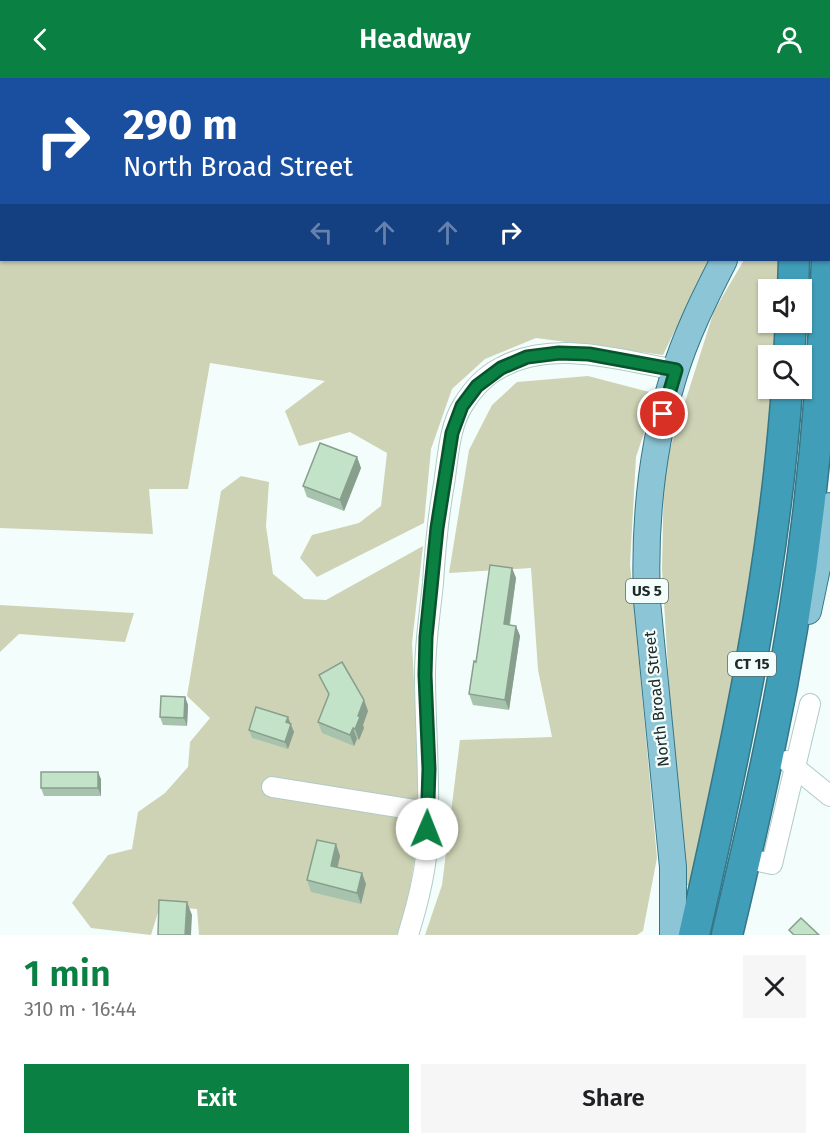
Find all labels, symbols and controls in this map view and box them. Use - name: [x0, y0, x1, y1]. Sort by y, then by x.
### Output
- icon: back: [24, 23, 57, 56]
- text: Headway: [359, 23, 471, 55]
- icon: person: [773, 23, 806, 56]
- text: 290 m: [123, 100, 238, 150]
- icon: right: [24, 102, 102, 180]
- text: North Broad Street: [123, 151, 353, 183]
- icon: left: [305, 216, 338, 249]
- icon: ahead: [368, 216, 401, 249]
- icon: ahead: [431, 216, 464, 249]
- icon: right: [494, 216, 527, 249]
- map controls: [758, 279, 812, 399]
- button: sound: [758, 279, 812, 333]
- button: search: [758, 345, 812, 399]
- pin: [637, 388, 688, 439]
- icon: arrive: [646, 397, 679, 430]
- road number: US 5: [626, 579, 668, 603]
- street label: North Broad Street: [640, 630, 673, 768]
- road number: CT 15: [728, 652, 776, 676]
- position arrow: [395, 797, 459, 861]
- text: 1 min: [24, 952, 111, 996]
- button: close: [743, 955, 806, 1018]
- text: 310 m · 16:44: [24, 997, 136, 1021]
- button: Exit: [24, 1064, 409, 1133]
- button: Share: [421, 1064, 806, 1133]

